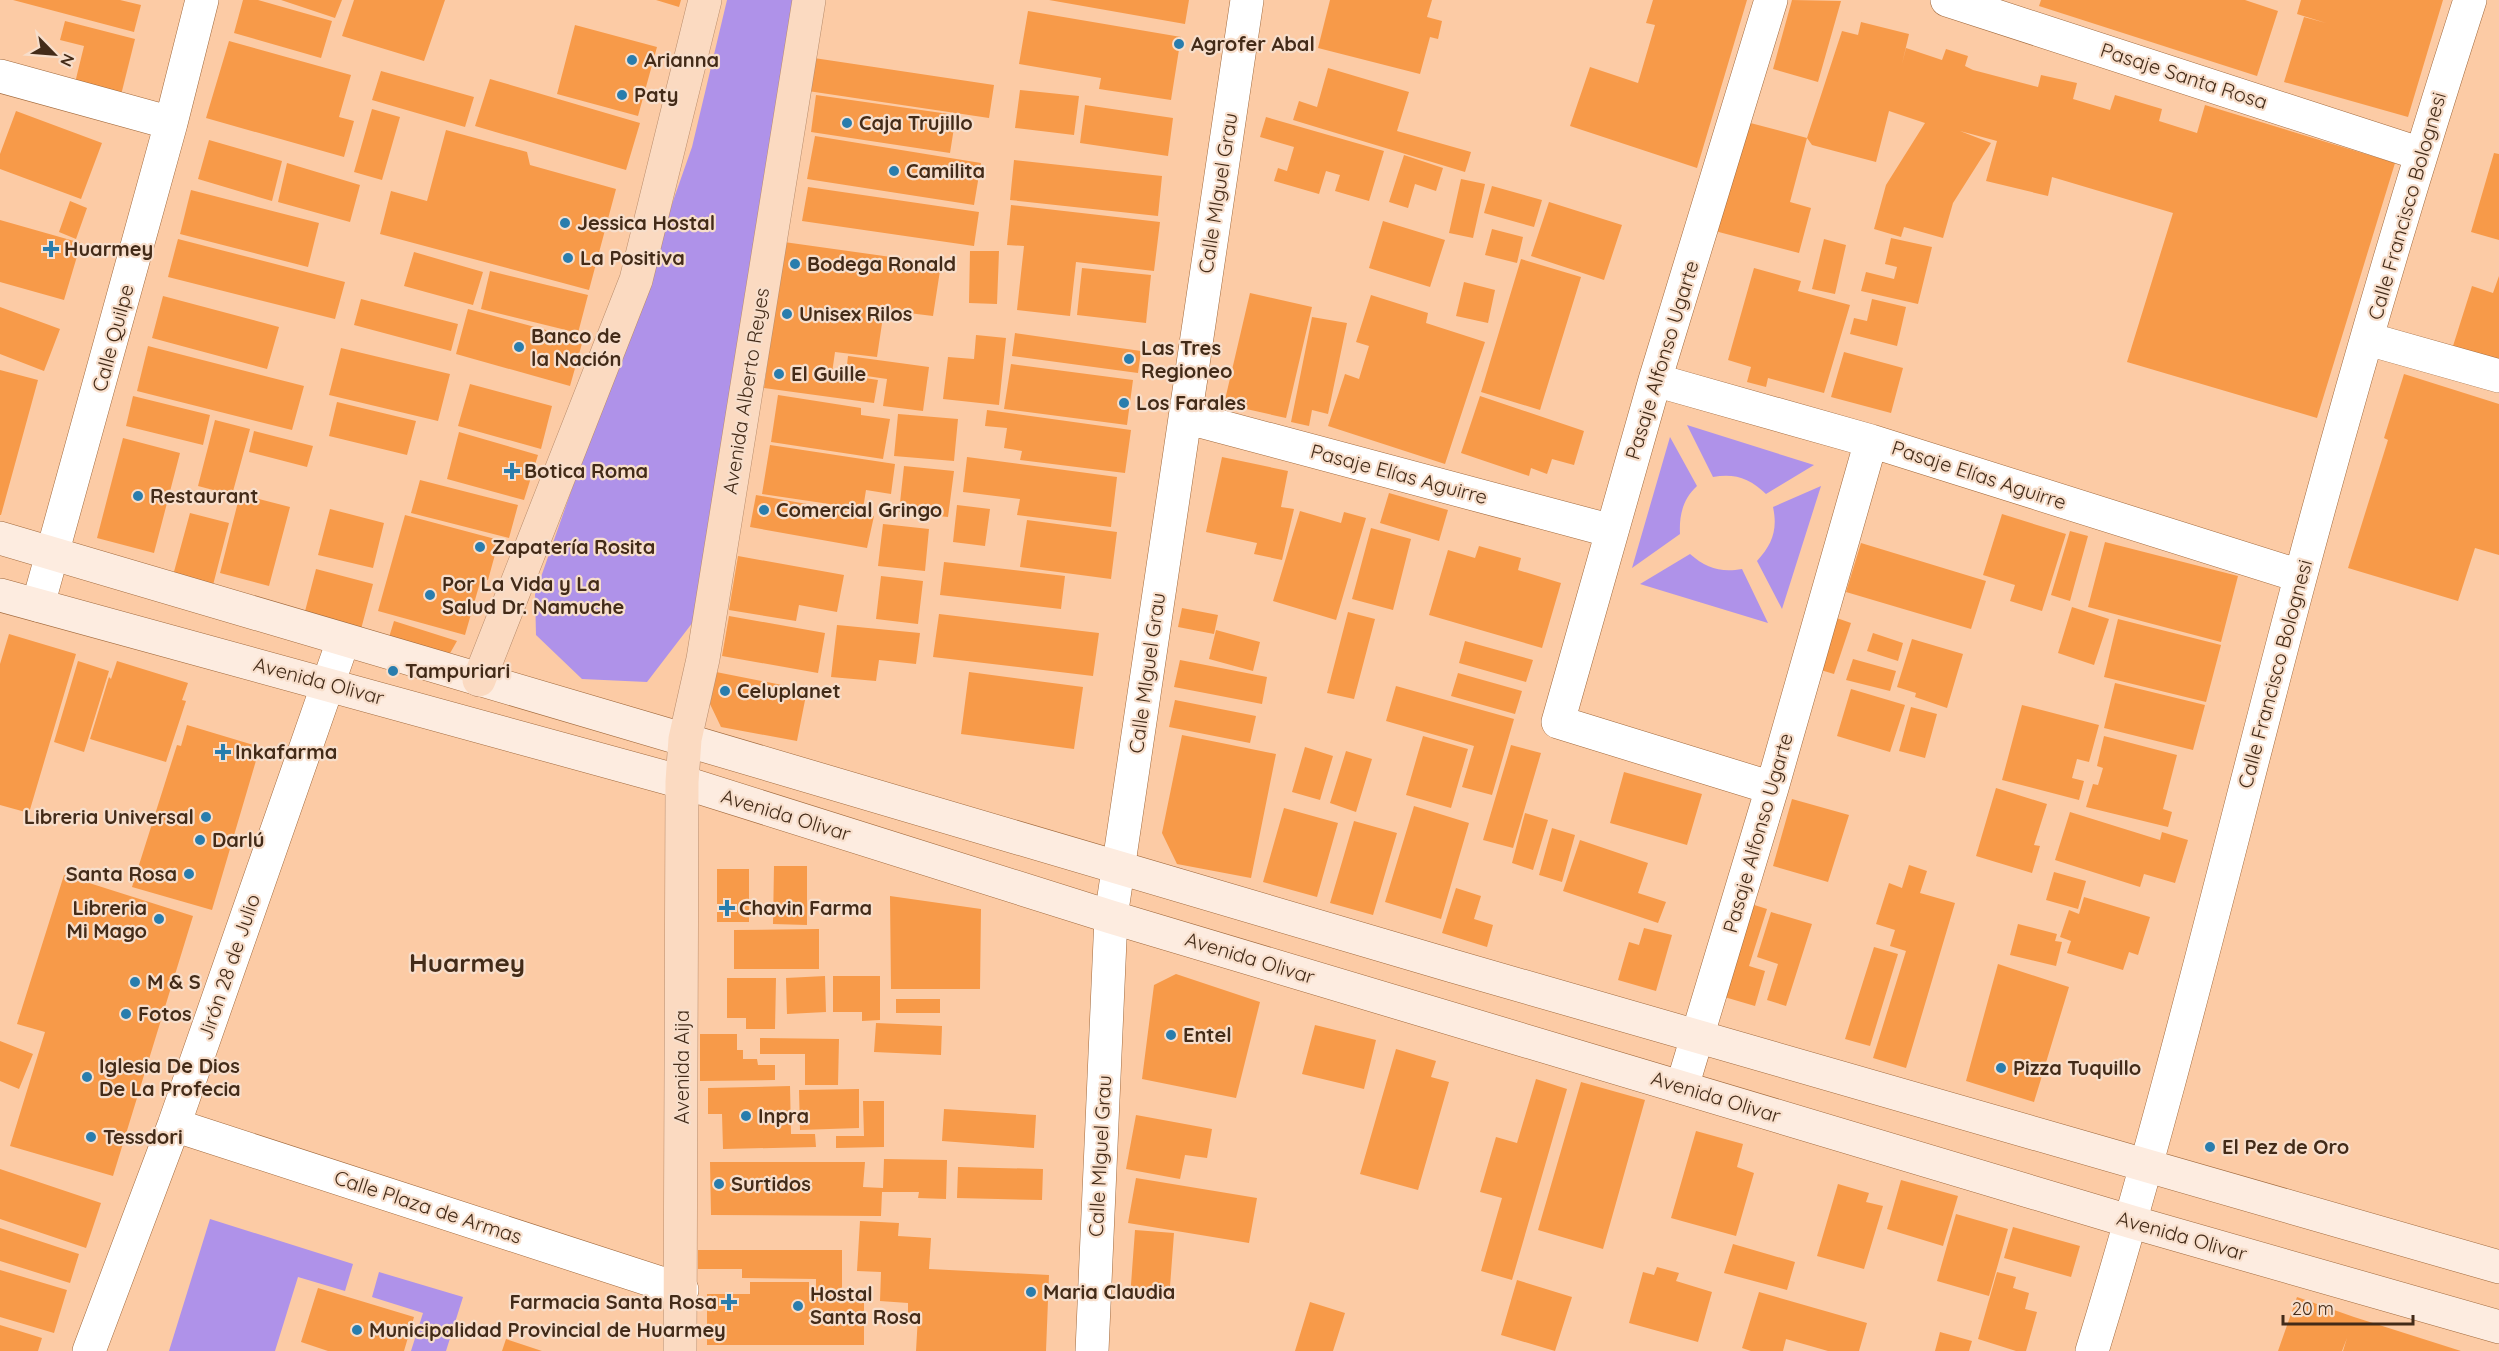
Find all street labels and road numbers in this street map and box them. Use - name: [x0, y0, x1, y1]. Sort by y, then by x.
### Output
- street label: Pasaje Santa Rosa: [2098, 37, 2271, 114]
- street label: Calle Francisco Bolognesi: [2362, 89, 2451, 323]
- street label: Calle MIguel Grau: [1192, 111, 1243, 275]
- street label: Pasaje Alfonso Ugarte: [1619, 257, 1704, 462]
- street label: Calle Quilpe: [86, 281, 139, 394]
- street label: Avenida Alberto Reyes: [717, 286, 774, 496]
- street label: Pasaje Elías Aguirre: [1889, 434, 2070, 515]
- street label: Pasaje Elías Aguirre: [1308, 438, 1490, 509]
- street label: Calle Francisco Bolognesi: [2232, 557, 2317, 791]
- street label: Calle MIguel Grau: [1123, 591, 1170, 755]
- street label: Avenida Olivar: [251, 651, 387, 710]
- street label: Pasaje Alfonso Ugarte: [1717, 730, 1798, 936]
- street label: Avenida Olivar: [718, 783, 854, 846]
- street label: Jirón 28 de Julio: [192, 891, 265, 1043]
- street label: Avenida Olivar: [1182, 926, 1318, 989]
- street label: Avenida Aija: [669, 1010, 694, 1124]
- street label: Avenida Olivar: [1648, 1065, 1784, 1128]
- street label: Calle MIguel Grau: [1083, 1074, 1116, 1238]
- street label: Calle Plaza de Armas: [331, 1164, 525, 1249]
- street label: Avenida Olivar: [2114, 1205, 2250, 1266]

